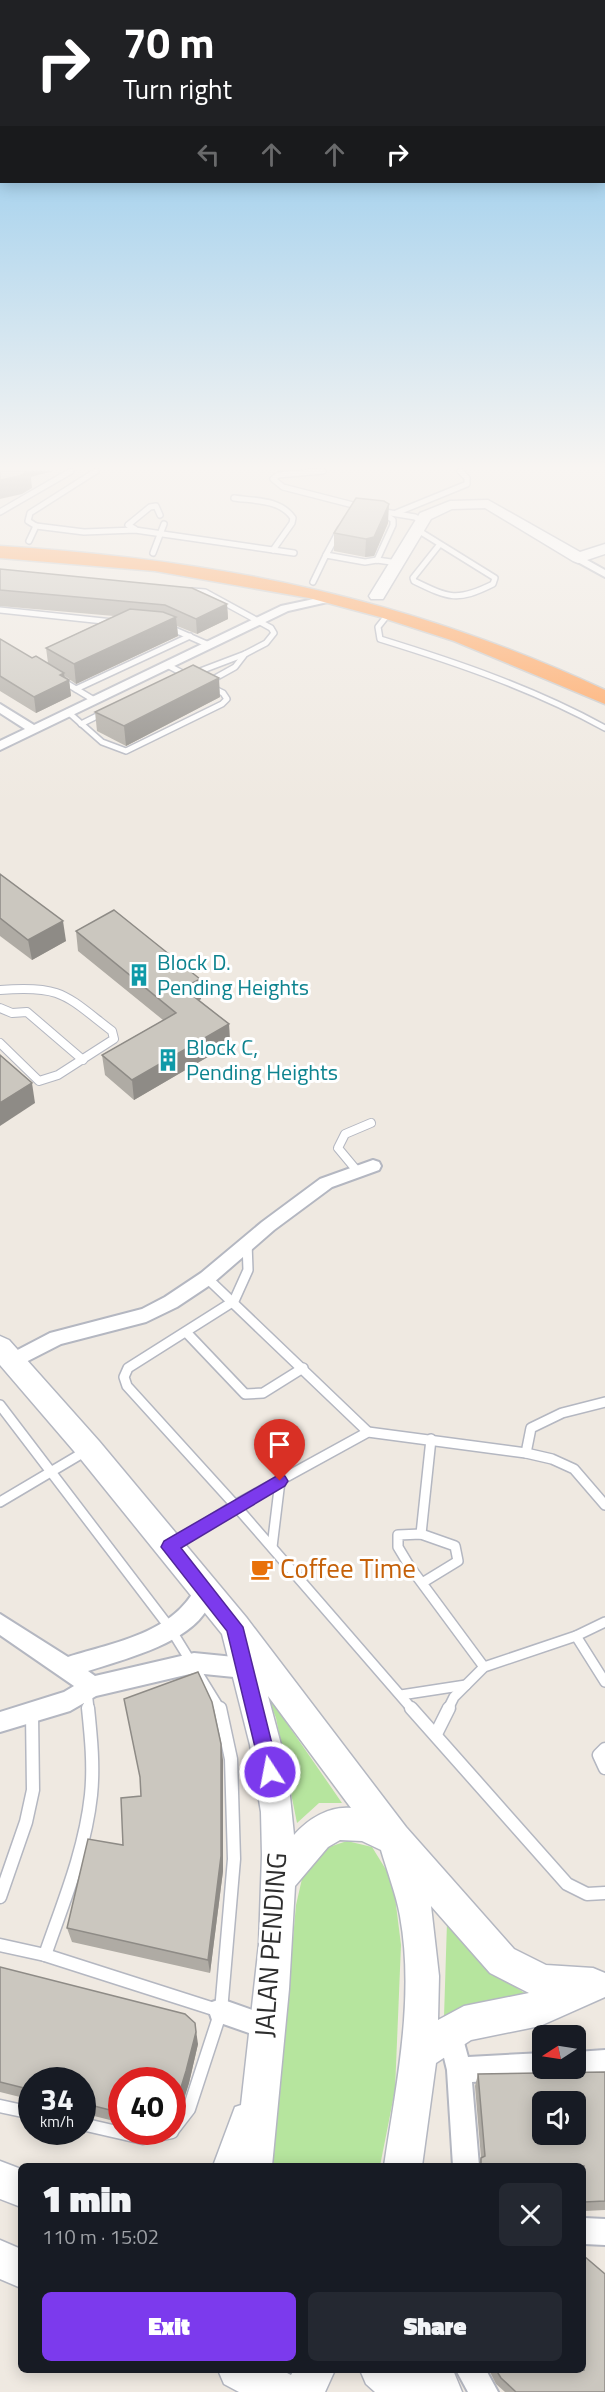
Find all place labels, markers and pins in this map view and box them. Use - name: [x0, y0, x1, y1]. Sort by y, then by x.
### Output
- place label: Block D. Pending Heights: [157, 945, 309, 1004]
- building icon: Block D. Pending Heights: [126, 962, 152, 988]
- place label: Block C, Pending Heights: [186, 1030, 338, 1089]
- building icon: Block C, Pending Heights: [155, 1047, 181, 1073]
- pin: [254, 1419, 305, 1481]
- place label: Coffee Time: [280, 1547, 416, 1588]
- cafe icon: Coffee Time: [249, 1556, 275, 1582]

